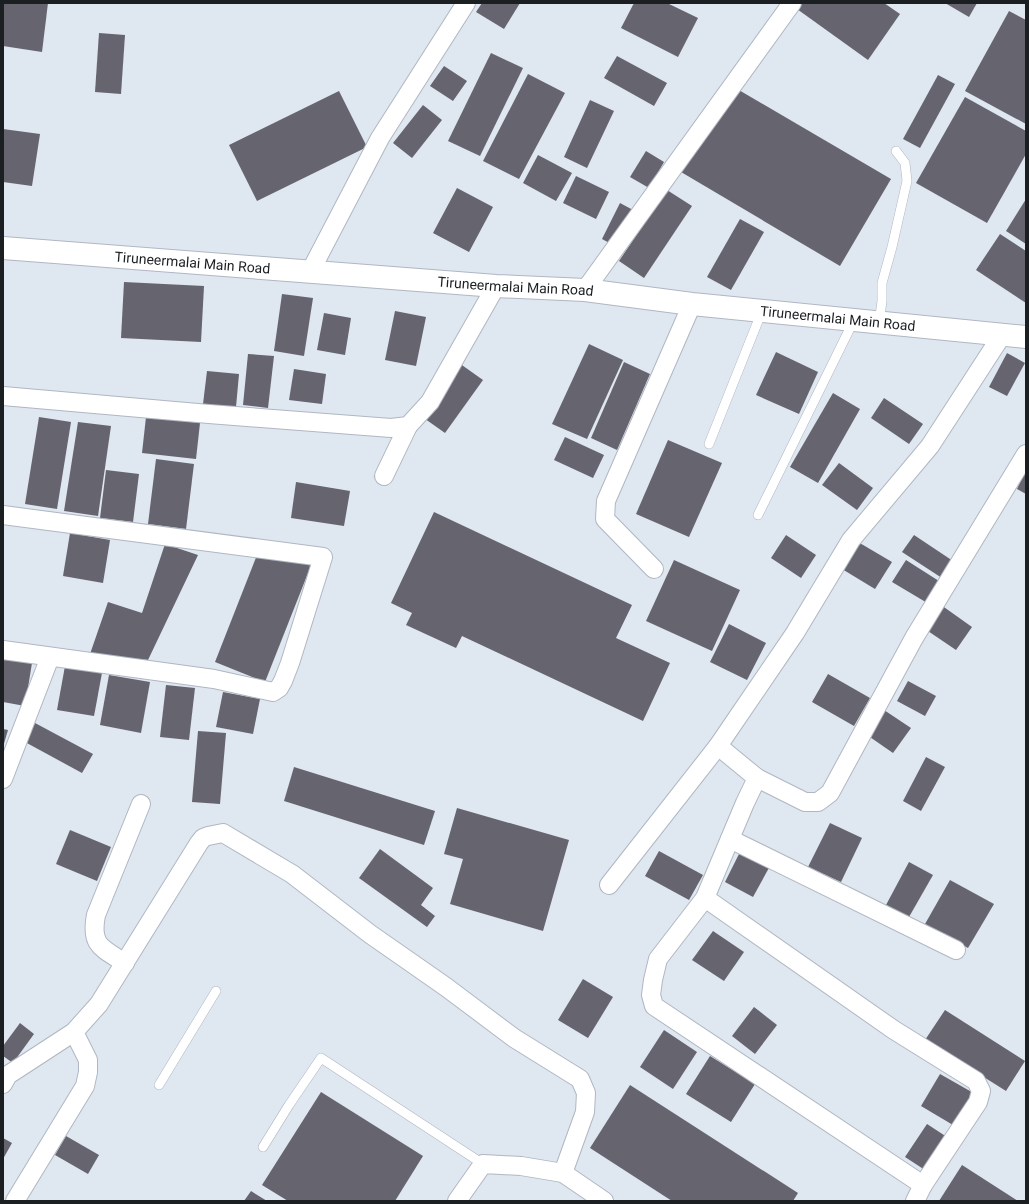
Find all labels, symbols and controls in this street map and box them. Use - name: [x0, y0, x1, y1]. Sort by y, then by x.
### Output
- street label: Tiruneermalai Main Road: [114, 249, 271, 277]
- street label: Tiruneermalai Main Road: [437, 274, 594, 299]
- street label: Tiruneermalai Main Road: [759, 303, 916, 334]

